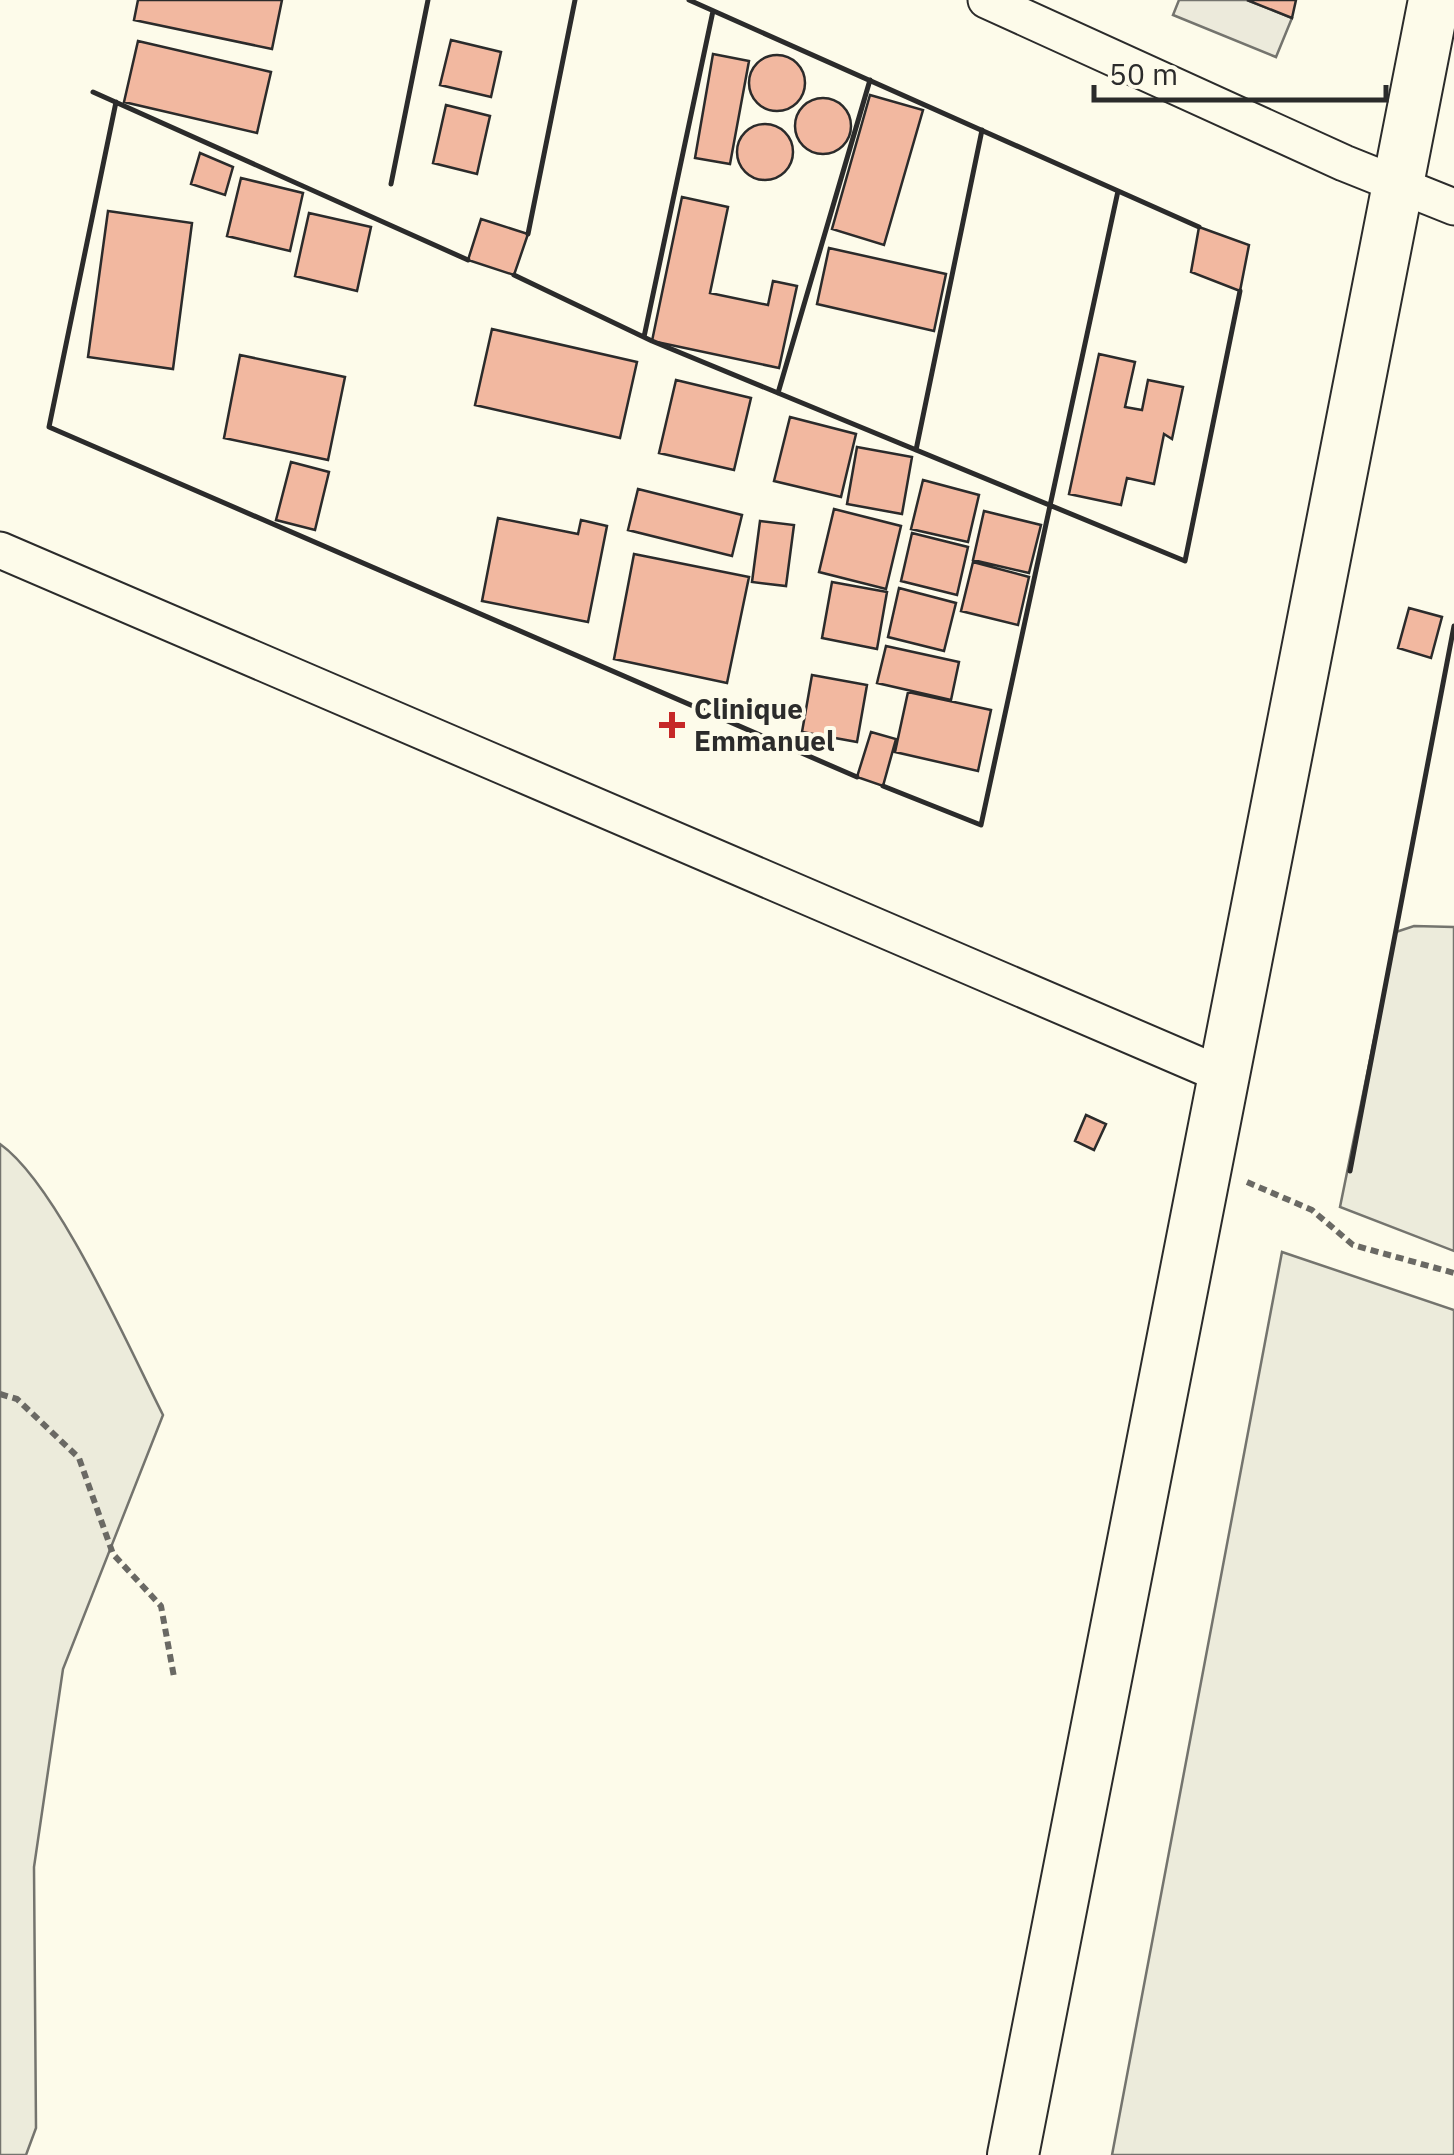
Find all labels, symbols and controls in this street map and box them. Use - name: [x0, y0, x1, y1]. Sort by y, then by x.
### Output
- scale bar: [1094, 40, 1386, 102]
- text: 50 m: [1109, 54, 1178, 93]
- place label: Clinique Emmanuel: [694, 690, 835, 759]
- marker: Clinique Emmanuel: [659, 712, 685, 738]

